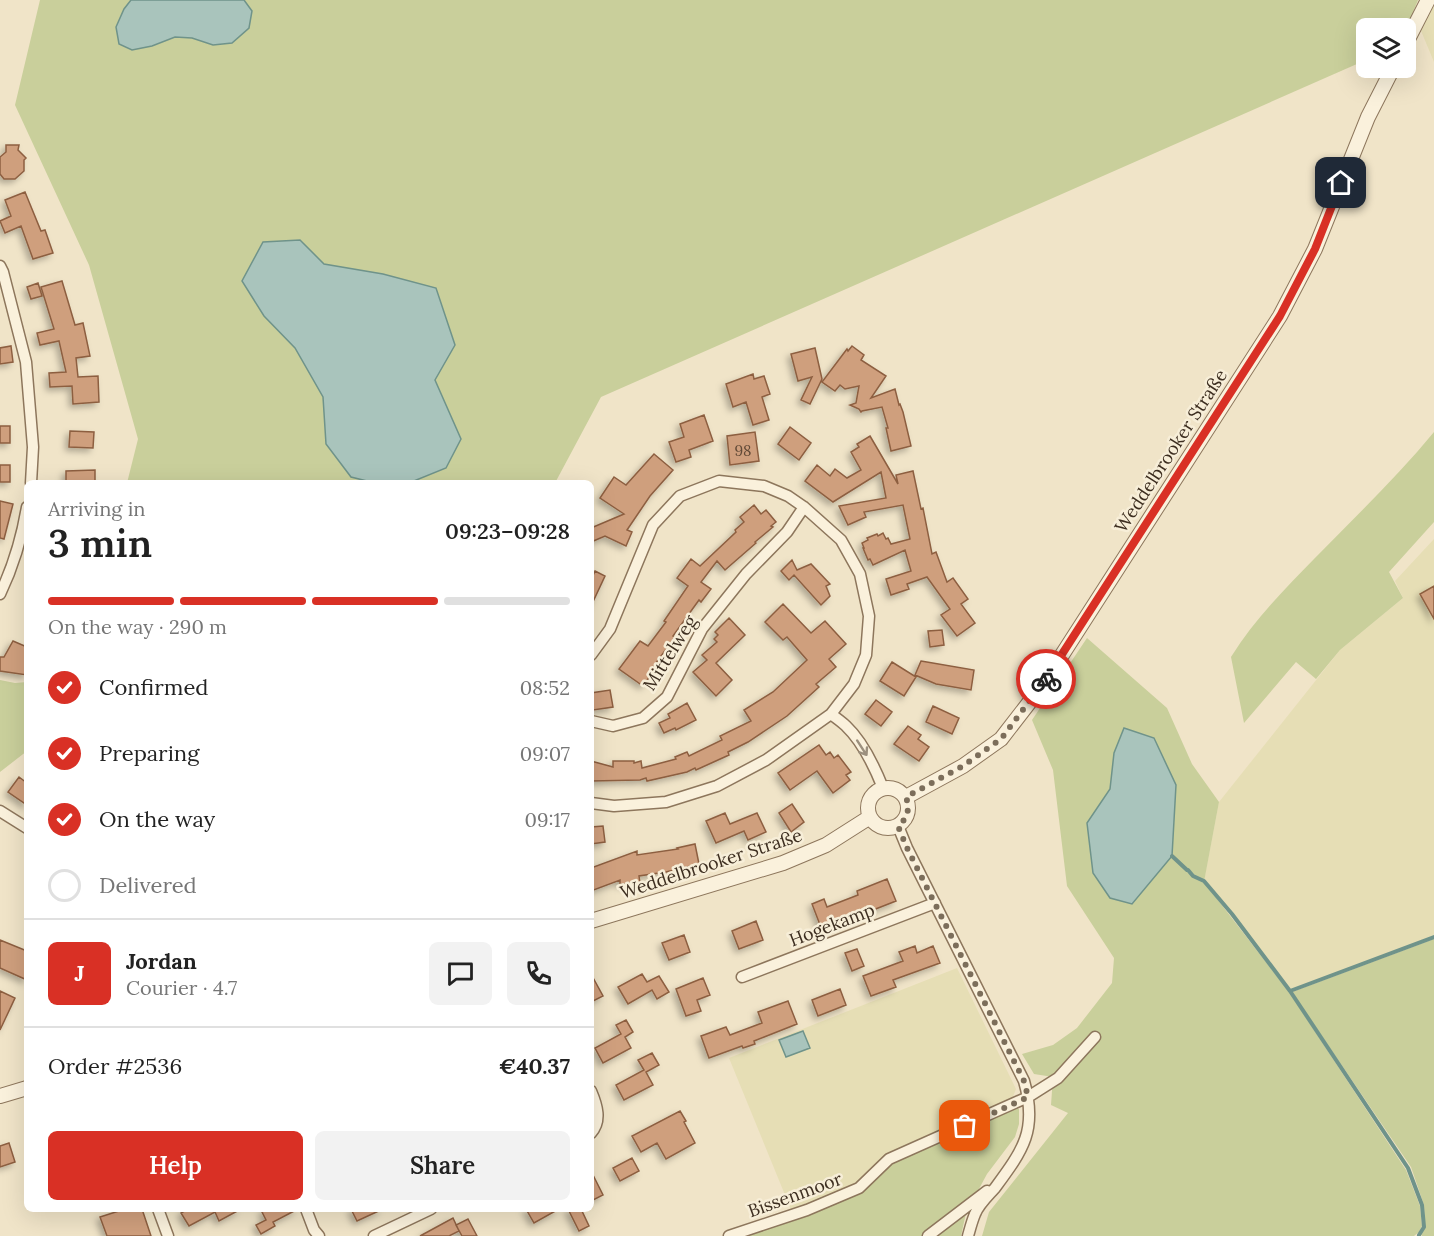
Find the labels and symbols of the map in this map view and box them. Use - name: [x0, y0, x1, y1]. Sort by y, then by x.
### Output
- pin: [1315, 157, 1366, 208]
- street label: Weddelbrooker Straße: [1109, 365, 1232, 537]
- house number: 98: [734, 441, 752, 460]
- street label: Mittelweg: [637, 610, 702, 695]
- courier: [1016, 649, 1076, 709]
- one-way arrow: [856, 739, 868, 755]
- street label: Weddelbrooker Straße: [617, 823, 805, 904]
- street label: Hogekamp: [786, 898, 878, 951]
- pin: [939, 1100, 990, 1151]
- street label: Bissenmoor: [745, 1167, 845, 1222]

